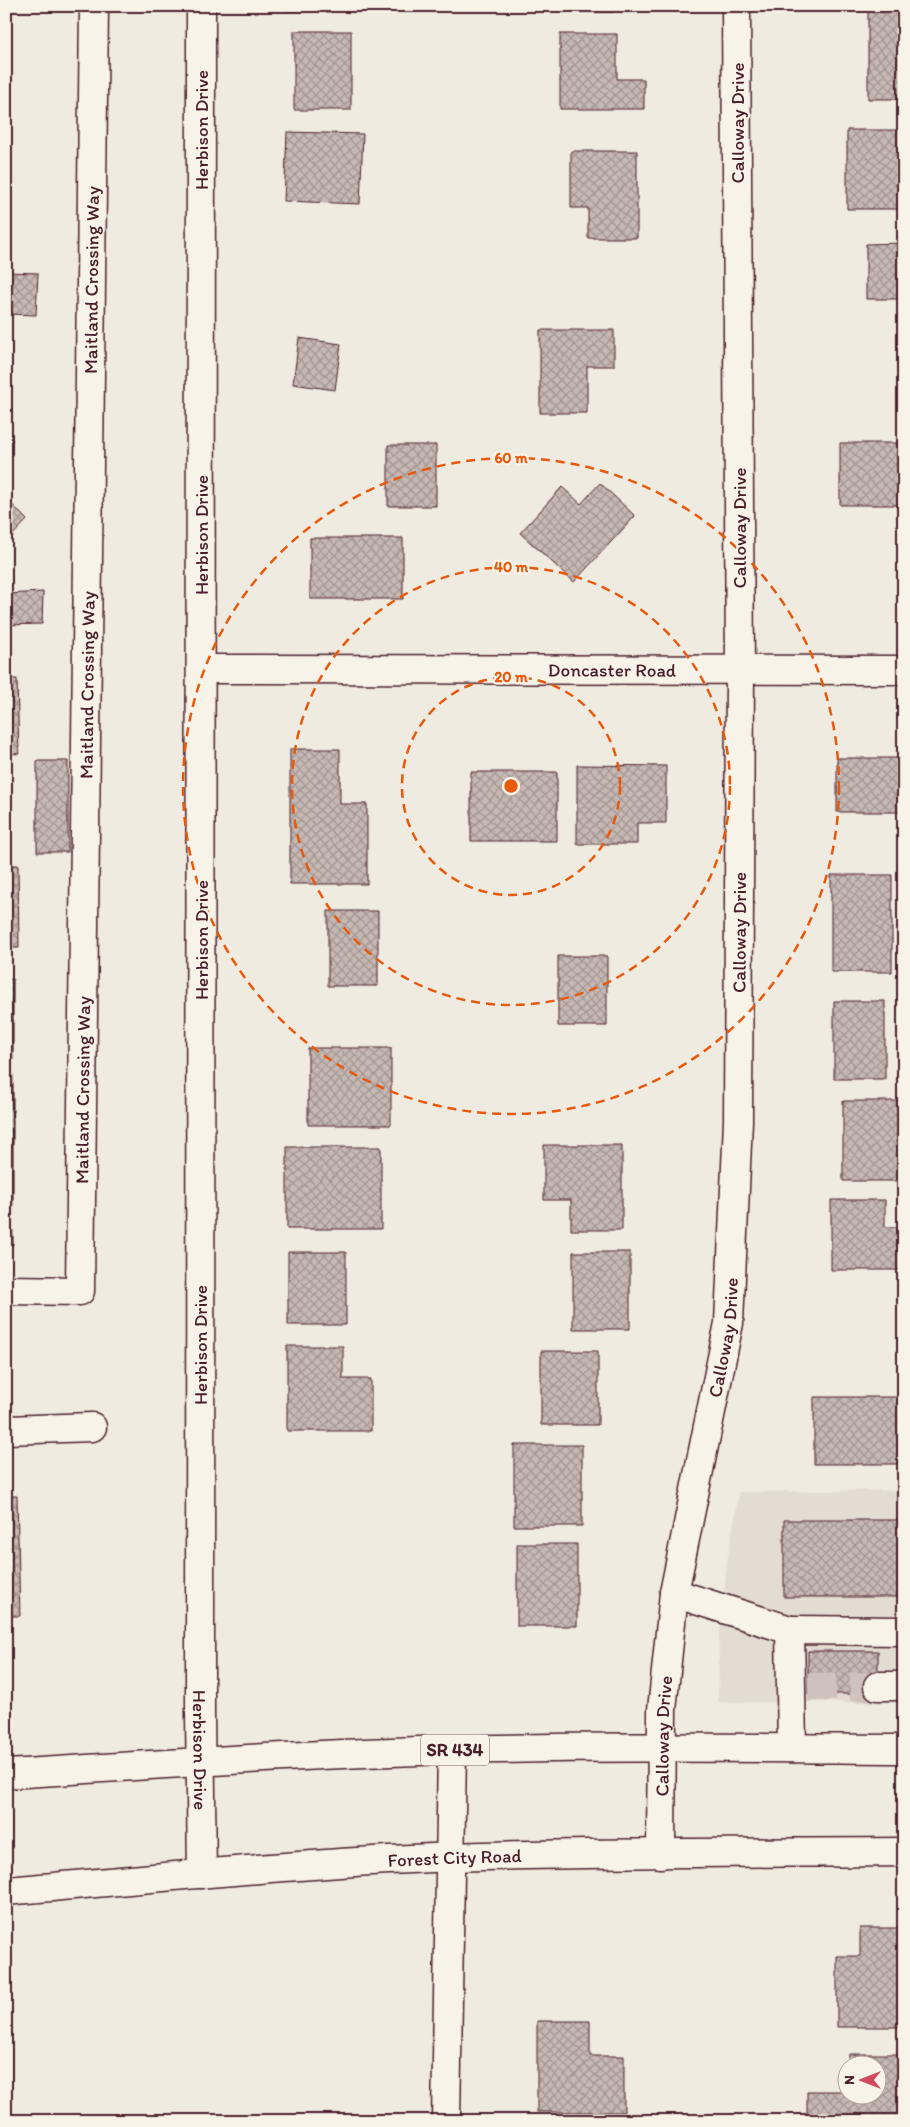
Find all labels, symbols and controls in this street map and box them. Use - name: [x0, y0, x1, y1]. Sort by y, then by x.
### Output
- street label: Calloway Drive: [726, 63, 749, 183]
- street label: Herbison Drive: [190, 70, 213, 190]
- street label: Maitland Crossing Way: [79, 186, 104, 374]
- text: 60 m: [494, 449, 528, 467]
- street label: Calloway Drive: [728, 468, 751, 588]
- street label: Herbison Drive: [190, 475, 213, 595]
- text: 40 m: [494, 558, 529, 576]
- street label: Maitland Crossing Way: [75, 591, 100, 779]
- street label: Doncaster Road: [548, 658, 677, 682]
- text: 20 m: [494, 668, 528, 686]
- centre of rings: [502, 777, 520, 795]
- street label: Calloway Drive: [728, 872, 751, 993]
- street label: Herbison Drive: [190, 880, 213, 1000]
- street label: Maitland Crossing Way: [70, 996, 95, 1184]
- street label: Calloway Drive: [703, 1277, 743, 1400]
- street label: Herbison Drive: [189, 1285, 212, 1405]
- street label: Calloway Drive: [650, 1675, 677, 1797]
- street label: Herbison Drive: [188, 1690, 212, 1810]
- road number: SR 434: [421, 1734, 489, 1766]
- street label: Forest City Road: [387, 1844, 523, 1872]
- north arrow: [838, 2054, 888, 2104]
- text: N: [841, 2075, 858, 2085]

